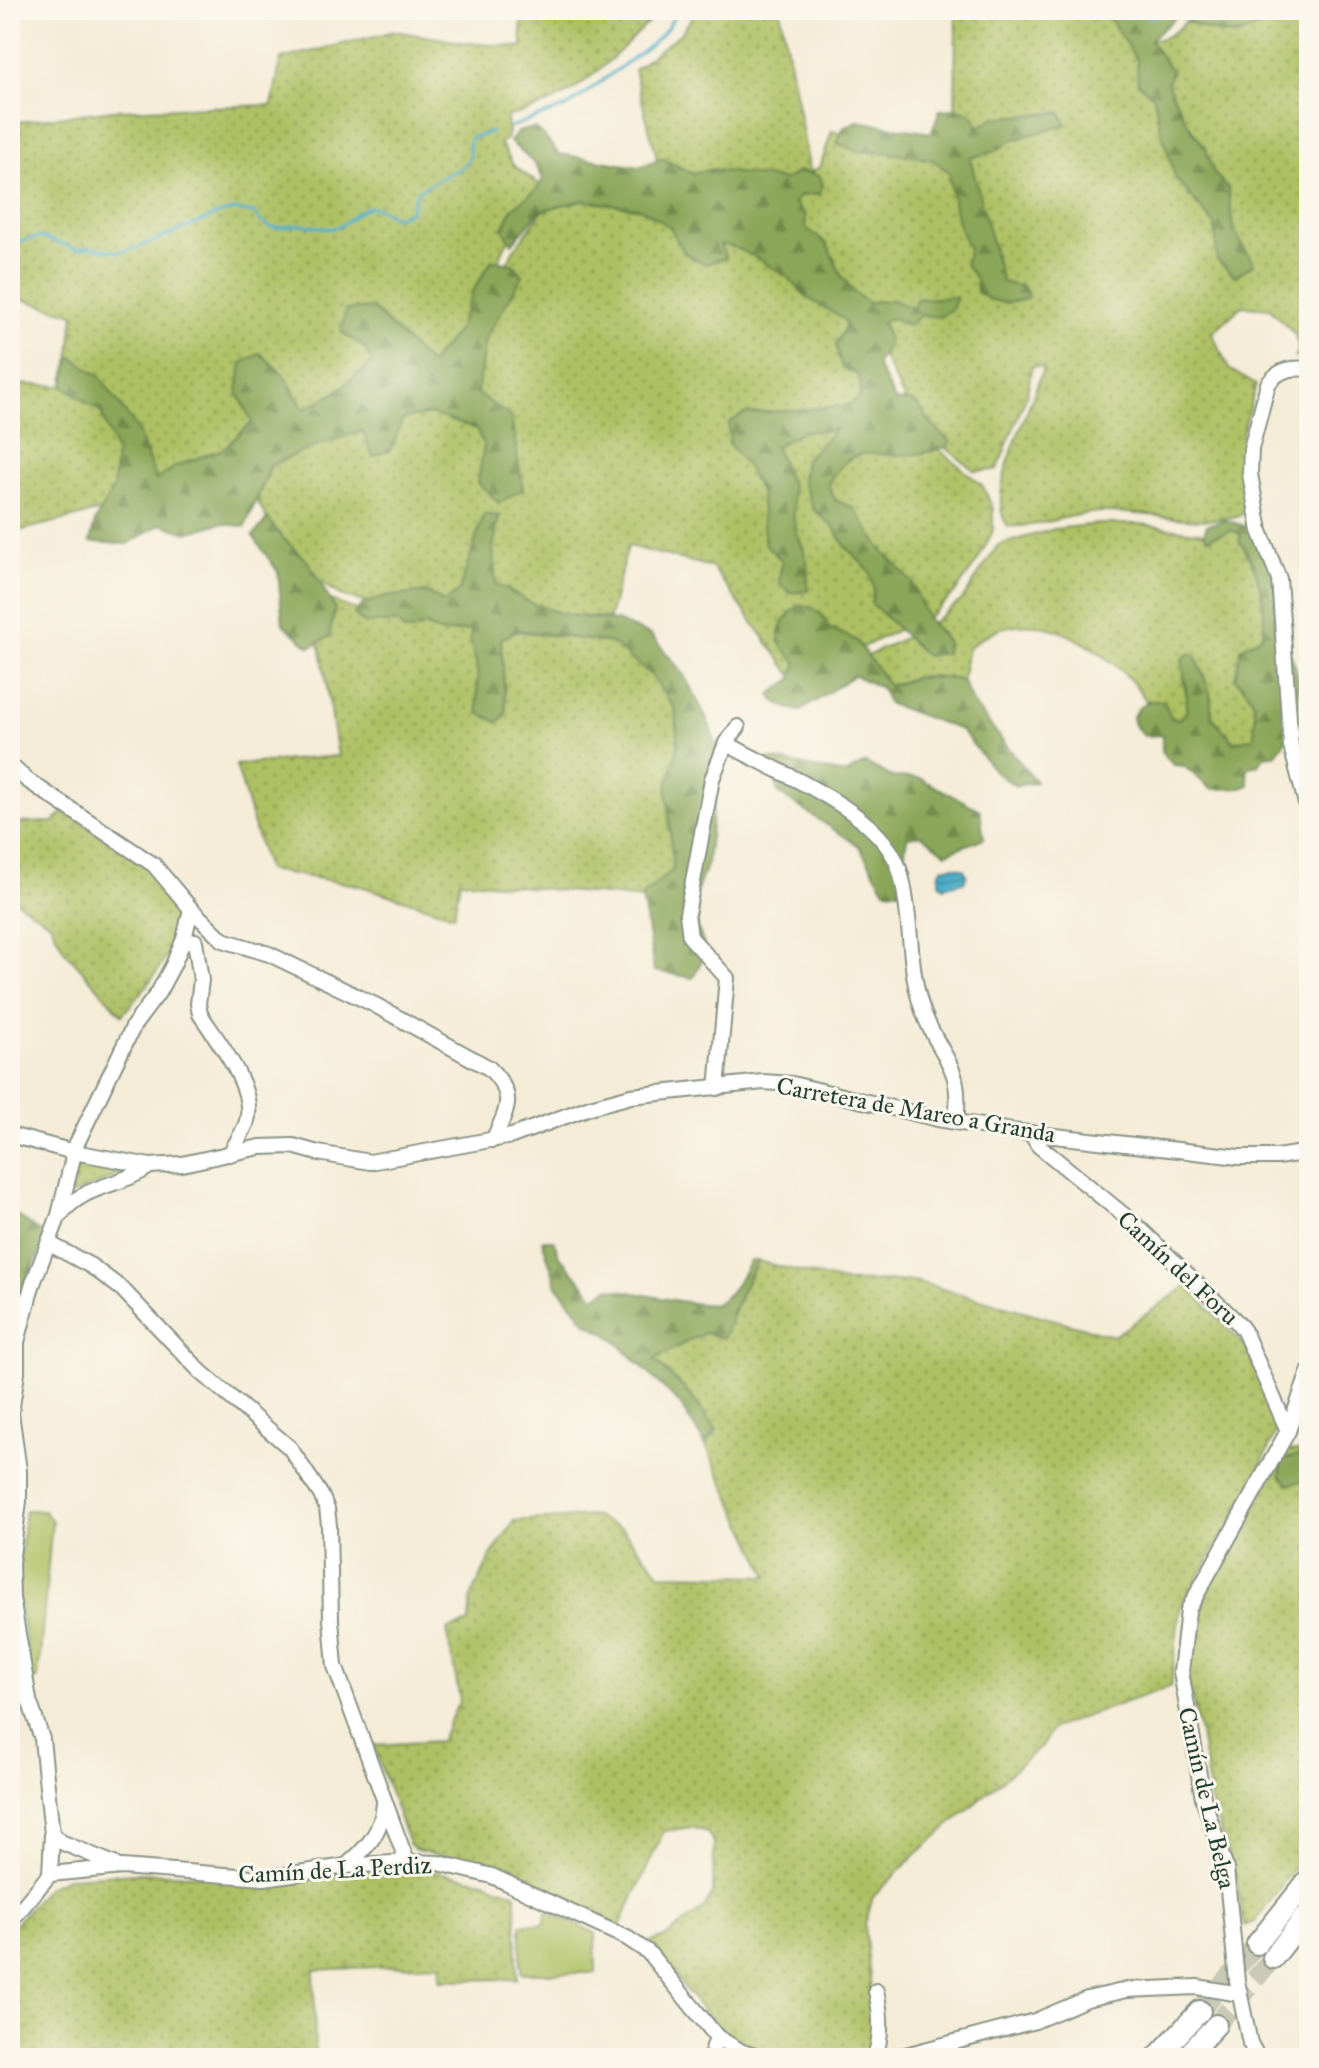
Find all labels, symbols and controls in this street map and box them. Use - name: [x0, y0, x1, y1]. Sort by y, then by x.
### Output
- street label: Carretera de Mareo a Granda: [774, 1071, 1059, 1149]
- street label: Camín del Foru: [1111, 1204, 1245, 1332]
- street label: Camín de La Belga: [1172, 1704, 1243, 1893]
- street label: Camín de La Perdiz: [238, 1850, 432, 1890]

